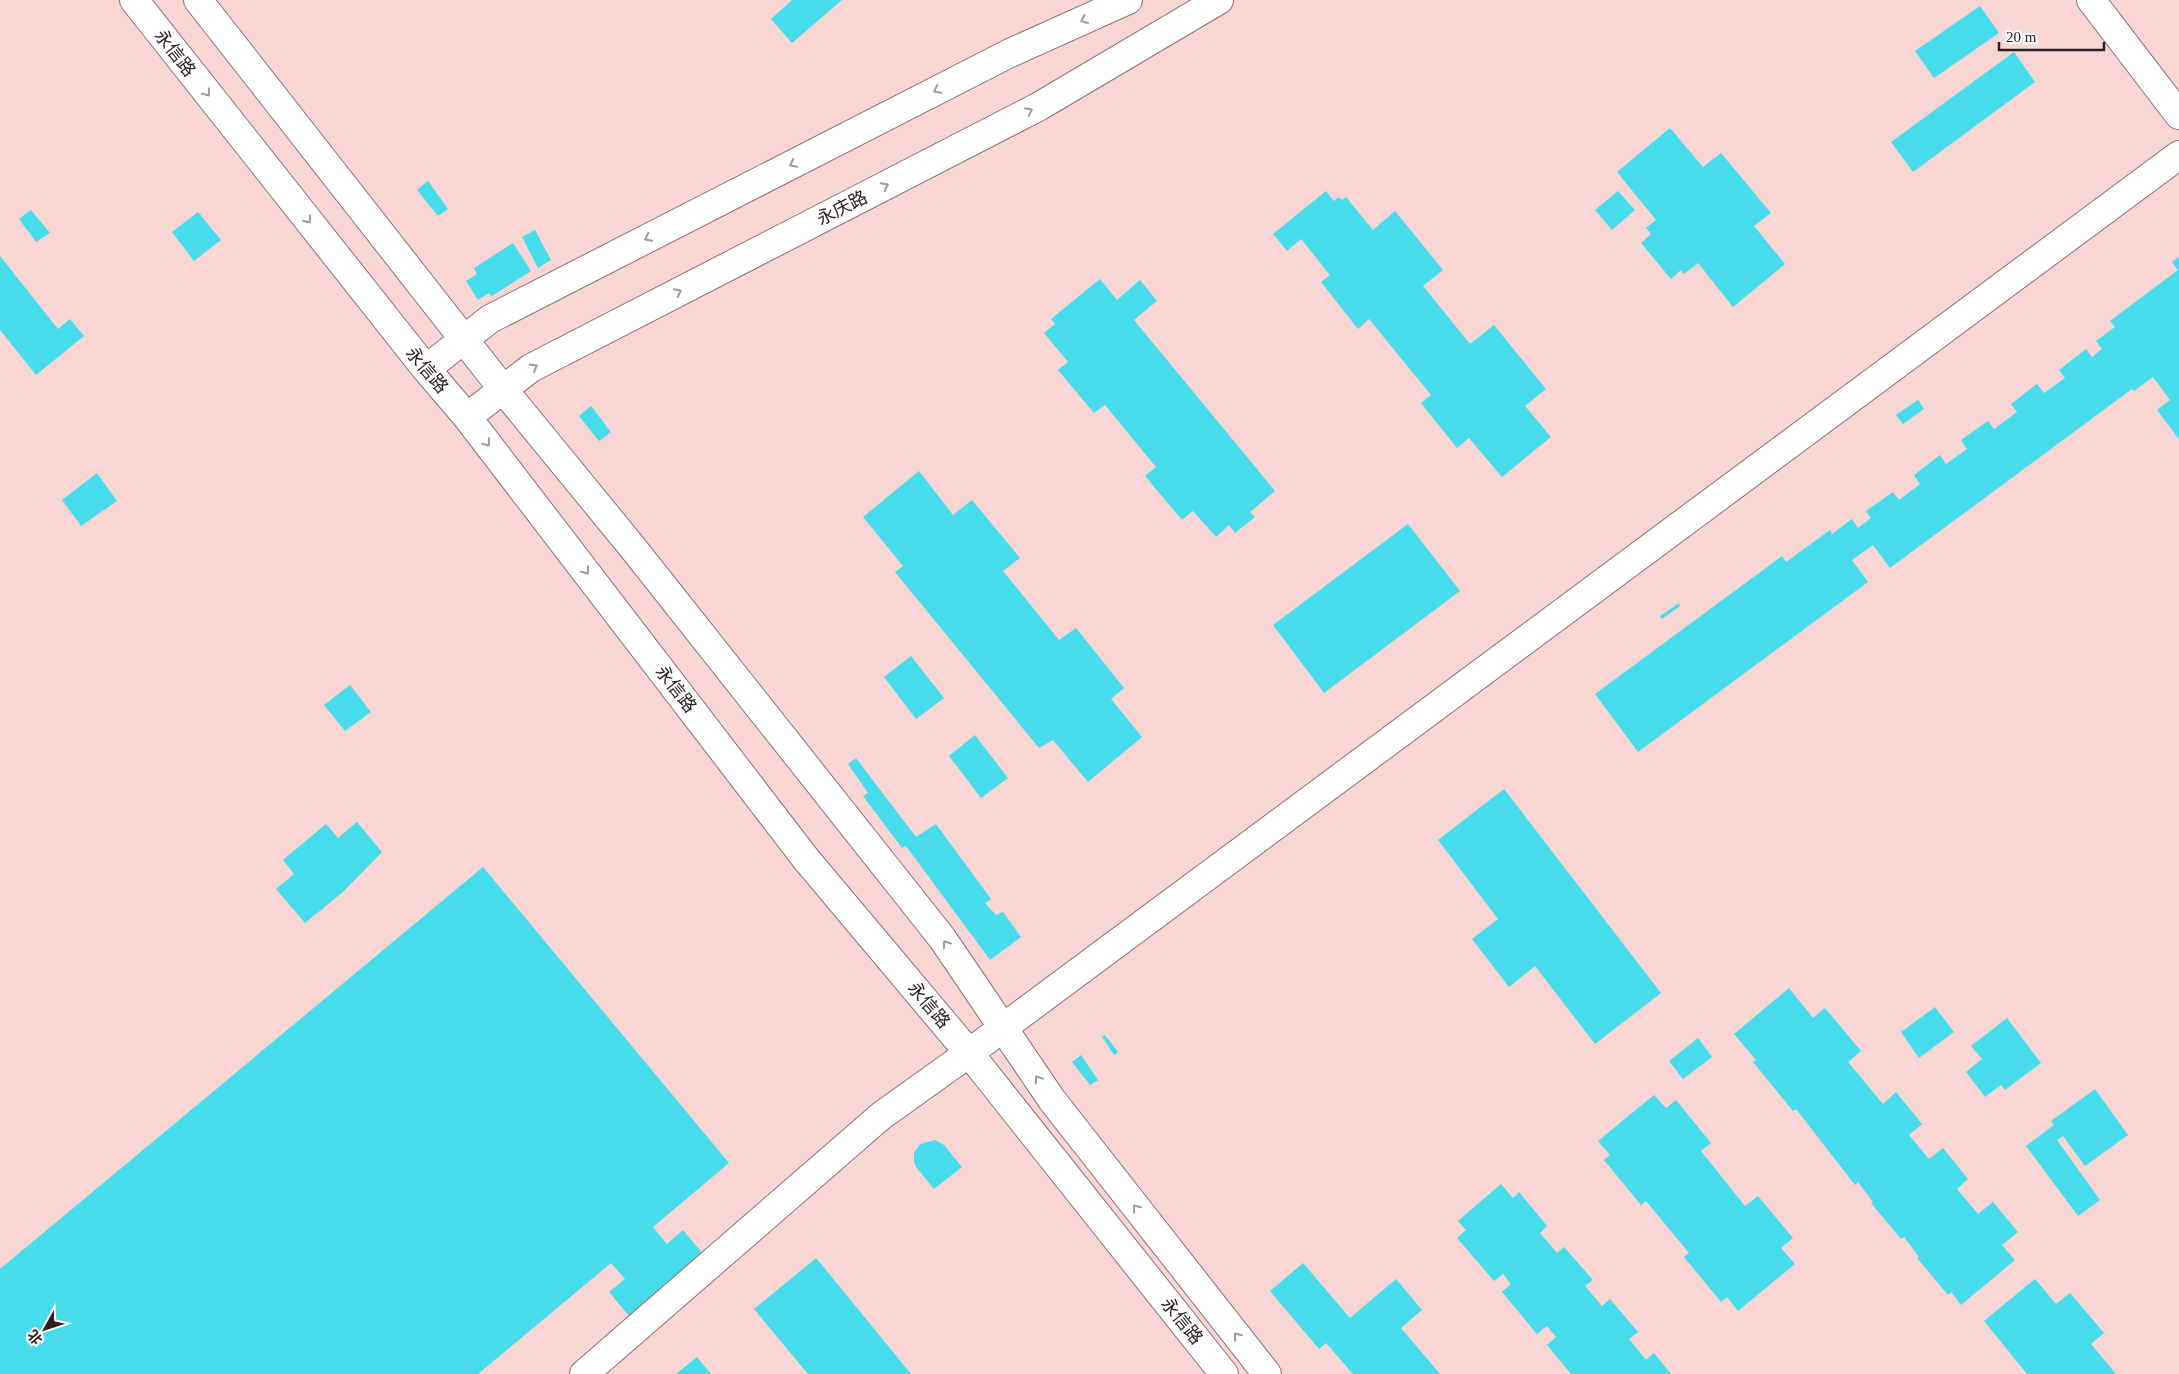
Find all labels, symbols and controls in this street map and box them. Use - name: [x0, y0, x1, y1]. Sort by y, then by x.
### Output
- one-way arrow: [1080, 13, 1089, 24]
- scale bar: [1999, 20, 2104, 52]
- street label: 永信路: [150, 26, 200, 80]
- text: 20 m: [2006, 29, 2037, 45]
- one-way arrow: [934, 84, 943, 94]
- one-way arrow: [202, 87, 210, 96]
- one-way arrow: [1024, 107, 1033, 117]
- one-way arrow: [789, 158, 798, 168]
- one-way arrow: [880, 182, 889, 192]
- street label: 永庆路: [813, 187, 871, 229]
- one-way arrow: [303, 215, 312, 224]
- one-way arrow: [644, 232, 653, 242]
- one-way arrow: [673, 288, 682, 298]
- street label: 永信路: [402, 343, 452, 397]
- one-way arrow: [528, 363, 537, 373]
- one-way arrow: [481, 437, 489, 446]
- one-way arrow: [580, 566, 589, 575]
- street label: 永信路: [651, 662, 701, 716]
- one-way arrow: [943, 940, 952, 950]
- street label: 永信路: [904, 978, 954, 1032]
- one-way arrow: [1034, 1075, 1044, 1084]
- one-way arrow: [1134, 1205, 1142, 1214]
- street label: 永信路: [1157, 1294, 1207, 1348]
- north arrow: [20, 1304, 70, 1354]
- text: 北: [25, 1327, 46, 1347]
- one-way arrow: [1234, 1333, 1242, 1342]

